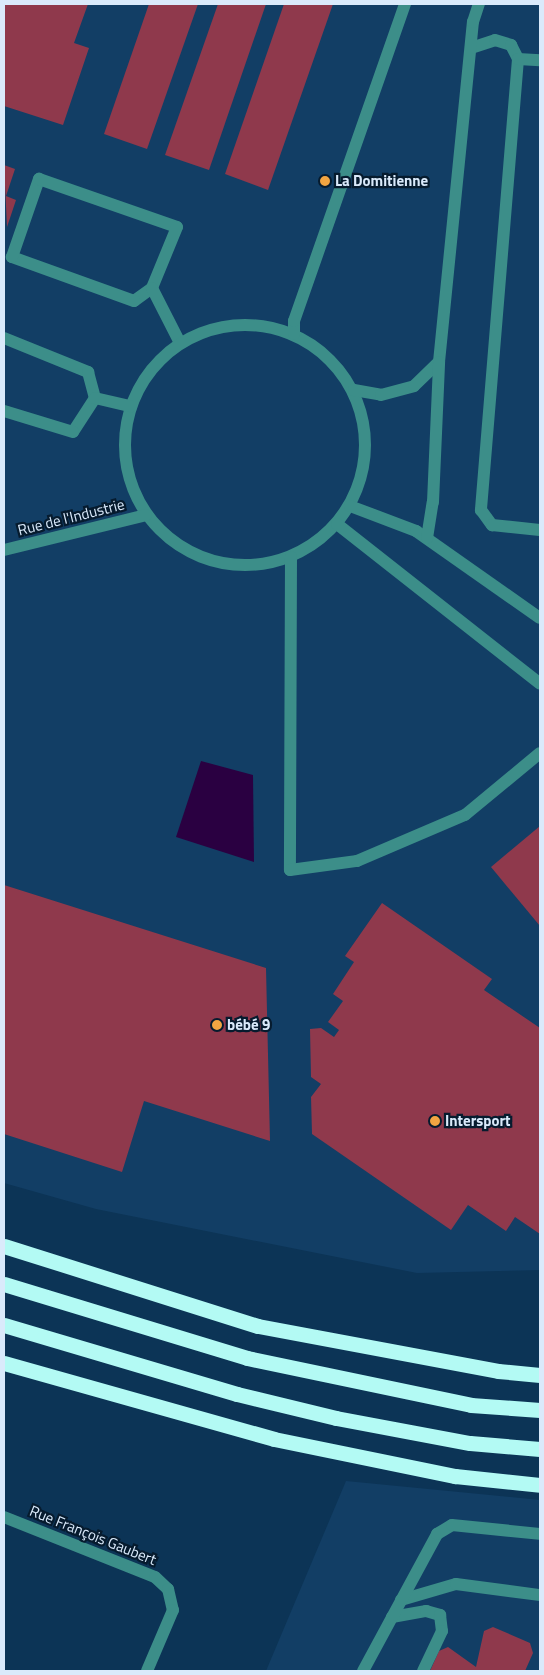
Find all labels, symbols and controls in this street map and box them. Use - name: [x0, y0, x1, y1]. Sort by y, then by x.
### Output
- place label: La Domitienne: [335, 172, 428, 190]
- marker: La Domitienne: [319, 175, 331, 187]
- street label: Rue de l'Industrie: [16, 495, 126, 539]
- place label: bébé 9: [227, 1016, 270, 1034]
- marker: bébé 9: [211, 1019, 223, 1031]
- place label: Intersport: [445, 1112, 511, 1130]
- marker: Intersport: [429, 1115, 441, 1127]
- street label: Rue François Gaubert: [27, 1501, 159, 1569]

